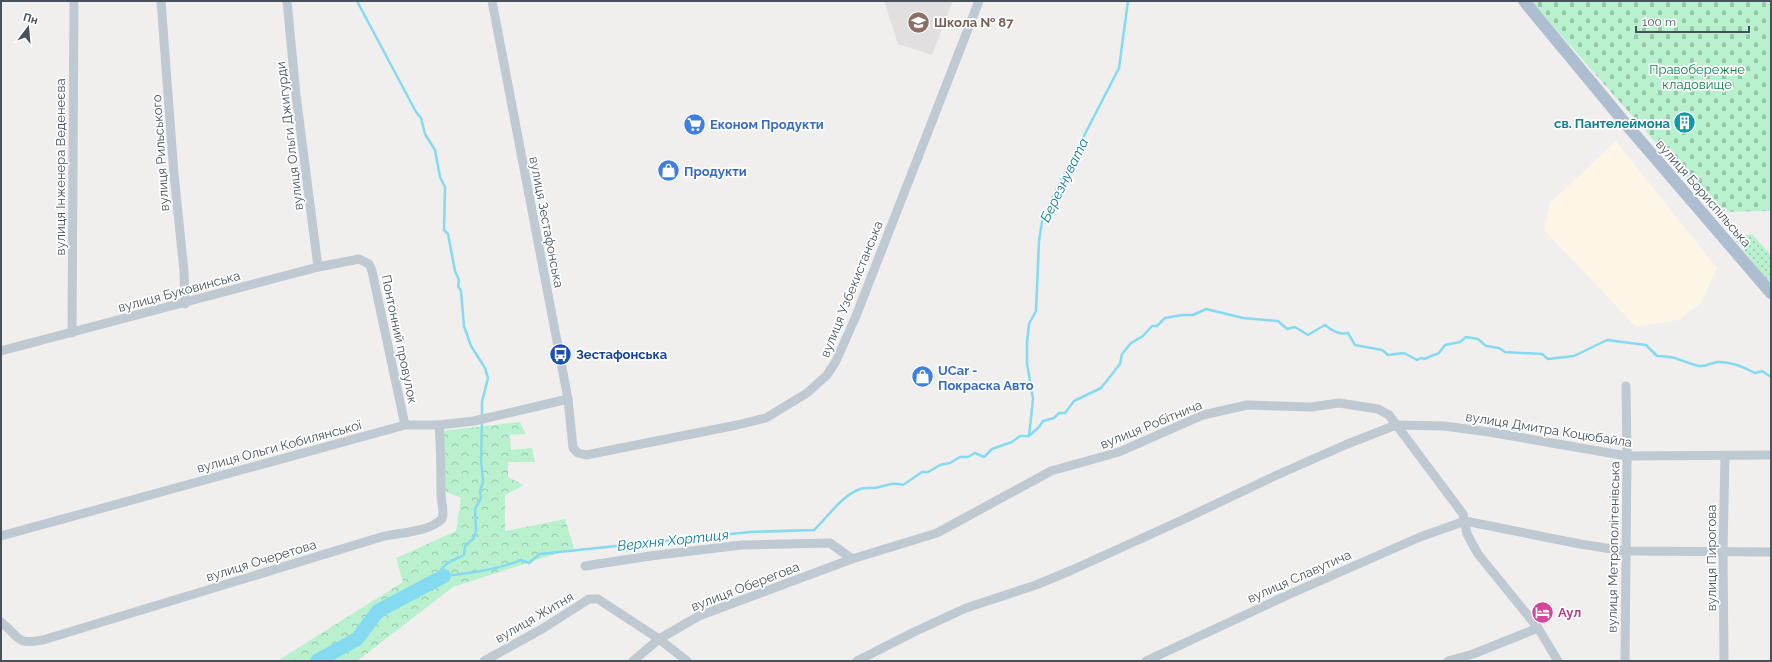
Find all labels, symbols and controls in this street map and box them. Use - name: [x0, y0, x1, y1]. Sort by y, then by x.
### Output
- north arrow: [8, 8, 48, 48]
- scale bar: [1636, 8, 1749, 34]
- school or university icon: Школа № 87: [905, 9, 931, 35]
- text: Пн: [22, 11, 39, 27]
- place label: Школа № 87: [934, 15, 1014, 30]
- text: 100 m: [1642, 15, 1676, 29]
- street label: вулиця Ольги Джигурди: [273, 61, 306, 211]
- park label: Правобережне кладовище: [1649, 62, 1745, 92]
- street label: вулиця Інженера Веденеєва: [53, 79, 68, 255]
- street label: вулиця Рильського: [149, 94, 172, 212]
- building icon: св. Пантелеймона: [1672, 110, 1698, 136]
- supermarket icon: Економ Продукти: [682, 111, 708, 137]
- place label: св. Пантелеймона: [1554, 116, 1671, 131]
- place label: Економ Продукти: [710, 117, 824, 132]
- water label: Березнувата: [1037, 135, 1091, 225]
- street label: вулиця Бориспільська: [1653, 137, 1754, 250]
- street label: вулиця Зестафонська: [526, 155, 567, 289]
- shop icon: Продукти: [655, 158, 681, 184]
- place label: Продукти: [684, 164, 747, 179]
- street label: вулиця Узбекистанська: [817, 219, 886, 360]
- street label: вулиця Буковинська: [116, 268, 242, 315]
- street label: Понтонний провулок: [379, 273, 421, 405]
- bus stop icon: Зестафонська: [548, 341, 574, 367]
- place label: Зестафонська: [576, 347, 668, 362]
- place label: UCar - Покраска Авто: [938, 363, 1034, 393]
- shop icon: UCar - Покраска Авто: [909, 364, 935, 390]
- street label: вулиця Робітнича: [1098, 397, 1204, 452]
- street label: вулиця Дмитра Коцюбайла: [1465, 409, 1633, 450]
- street label: вулиця Ольги Кобилянської: [195, 417, 363, 476]
- street label: вулиця Метрополітенівська: [1605, 461, 1622, 633]
- street label: вулиця Пирогова: [1704, 505, 1719, 611]
- water label: Верхня Хортиця: [616, 526, 730, 554]
- street label: вулиця Очеретова: [204, 537, 318, 584]
- street label: вулиця Славутича: [1245, 547, 1353, 606]
- street label: вулиця Оберегова: [689, 559, 801, 614]
- street label: вулиця Житня: [493, 589, 576, 646]
- hotel icon: Аул: [1529, 599, 1555, 625]
- place label: Аул: [1558, 605, 1581, 620]

